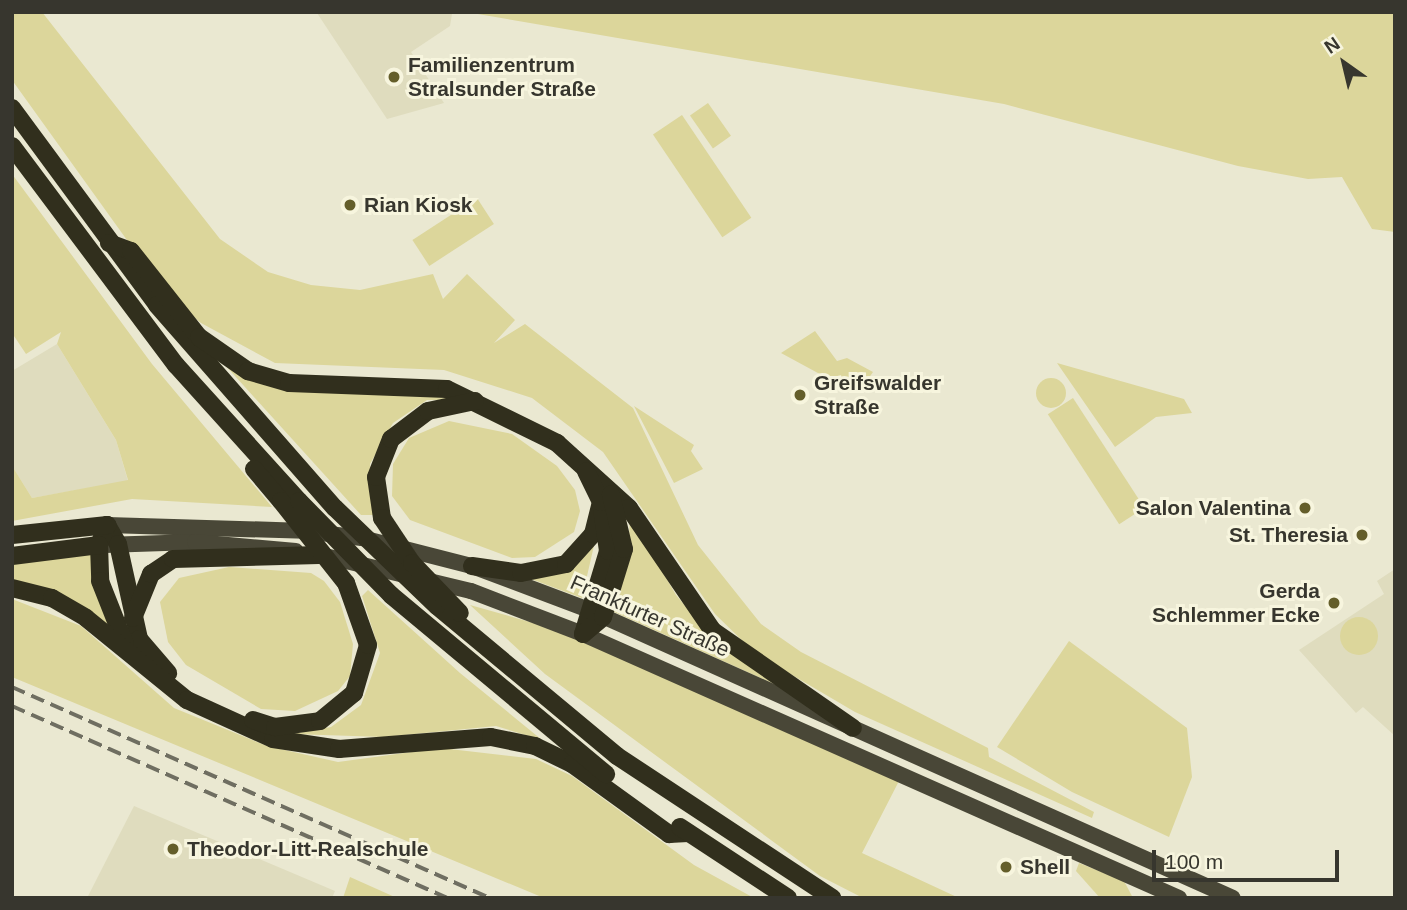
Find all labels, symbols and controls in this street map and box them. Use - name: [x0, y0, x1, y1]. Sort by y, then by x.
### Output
- north arrow: [1309, 28, 1379, 98]
- text: N: [1320, 33, 1344, 58]
- place label: Familienzentrum Stralsunder Straße: [408, 52, 596, 102]
- marker: Familienzentrum Stralsunder Straße: [386, 69, 402, 85]
- place label: Rian Kiosk: [364, 192, 473, 218]
- marker: Rian Kiosk: [342, 197, 358, 213]
- place label: Greifswalder Straße: [814, 370, 941, 420]
- marker: Greifswalder Straße: [792, 387, 808, 403]
- place label: Salon Valentina: [1136, 495, 1291, 521]
- marker: Salon Valentina: [1297, 500, 1313, 516]
- place label: St. Theresia: [1229, 522, 1348, 548]
- marker: St. Theresia: [1354, 527, 1370, 543]
- street label: Frankfurter Straße: [567, 570, 733, 662]
- place label: Gerda Schlemmer Ecke: [1152, 578, 1320, 628]
- marker: Gerda Schlemmer Ecke: [1326, 595, 1342, 611]
- place label: Theodor-Litt-Realschule: [187, 836, 429, 862]
- scale bar: [1155, 836, 1342, 880]
- marker: Theodor-Litt-Realschule: [165, 841, 181, 857]
- text: 100 m: [1165, 850, 1223, 873]
- place label: Shell: [1020, 854, 1070, 880]
- marker: Shell: [998, 859, 1014, 875]

